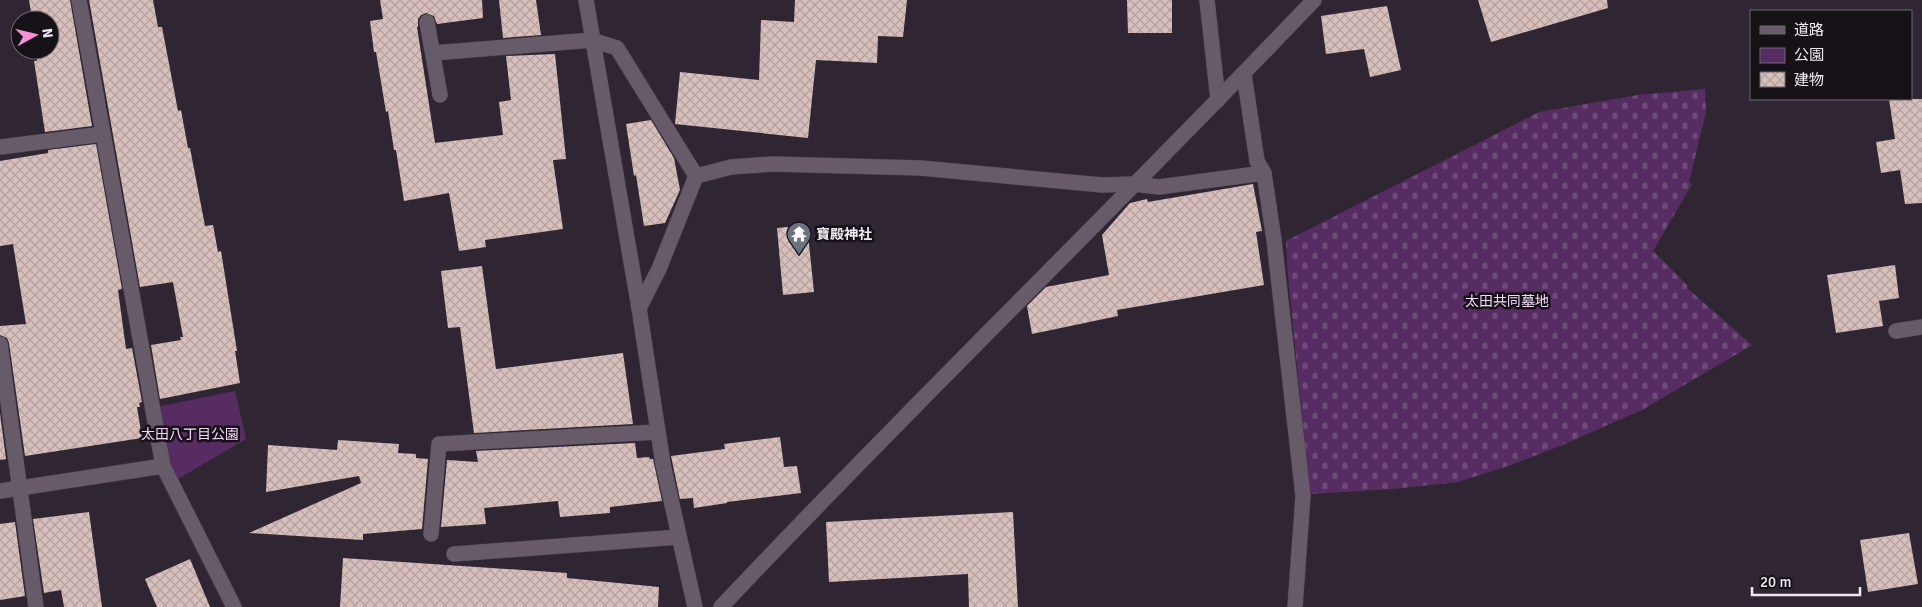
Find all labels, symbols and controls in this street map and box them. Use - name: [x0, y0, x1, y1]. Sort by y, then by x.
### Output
- north arrow: [10, 10, 60, 60]
- legend: [1750, 10, 1912, 100]
- text: 道路: [1794, 21, 1824, 39]
- text: N: [38, 27, 56, 39]
- text: 公園: [1794, 46, 1824, 64]
- text: 建物: [1794, 71, 1824, 89]
- temple icon: 寶殿神社: [786, 221, 812, 255]
- place label: 寶殿神社: [816, 226, 872, 243]
- park label: 太田共同墓地: [1465, 293, 1549, 310]
- park label: 太田八丁目公園: [141, 426, 239, 443]
- scale bar: [1752, 564, 1860, 596]
- text: 20 m: [1760, 573, 1791, 591]

